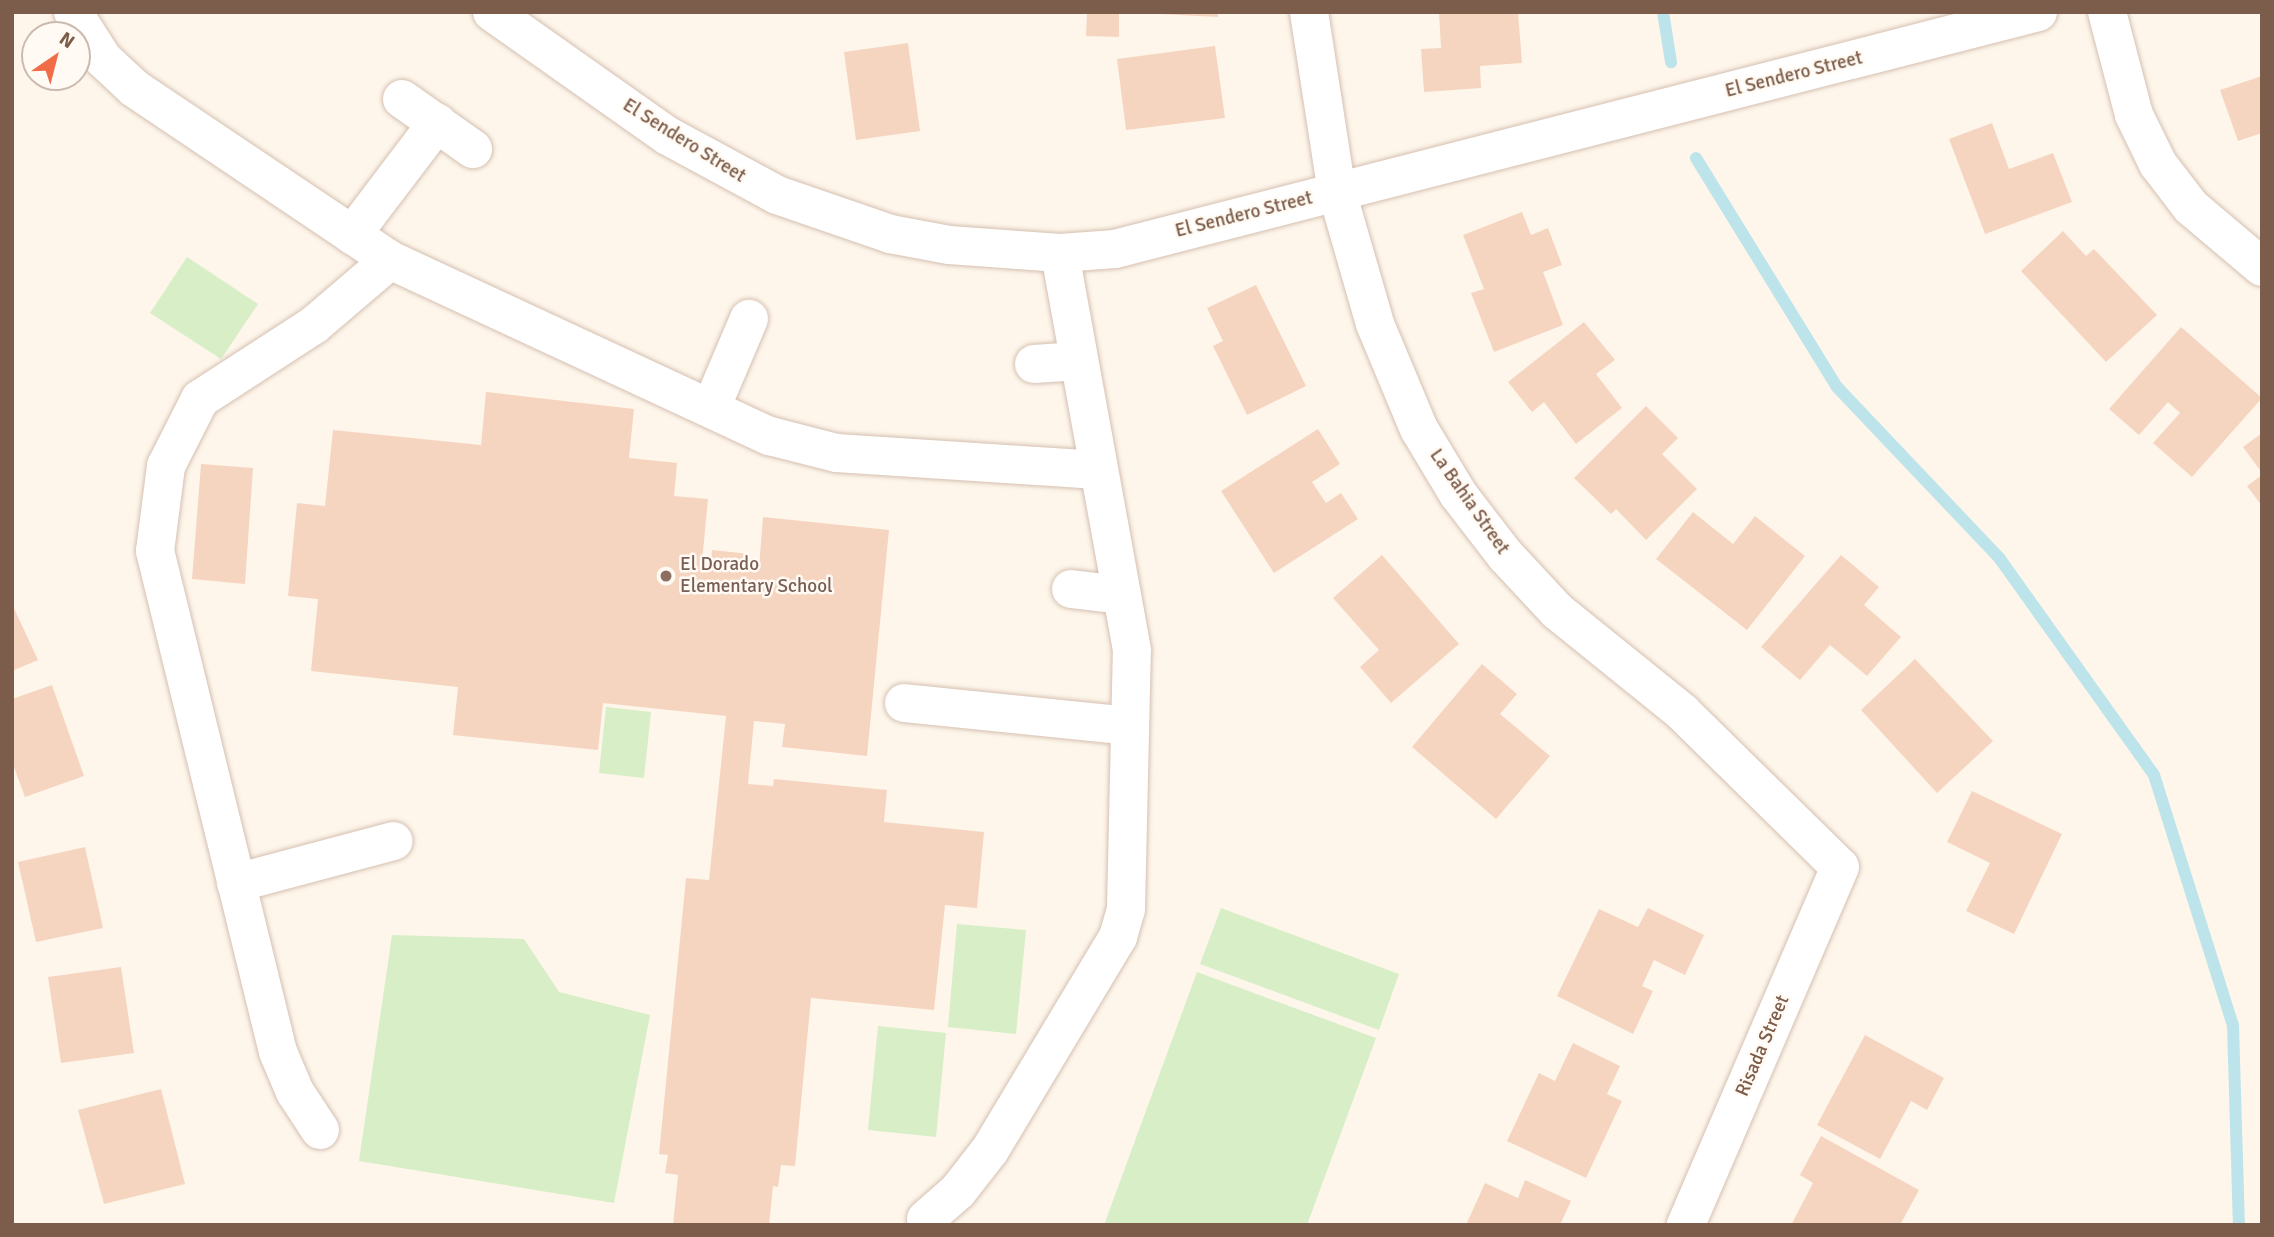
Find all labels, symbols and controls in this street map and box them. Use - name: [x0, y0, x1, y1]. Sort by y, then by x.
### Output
- north arrow: [21, 21, 91, 91]
- text: N: [55, 27, 79, 54]
- street label: El Sendero Street: [1723, 47, 1865, 103]
- street label: El Sendero Street: [618, 94, 750, 188]
- street label: El Sendero Street: [1173, 187, 1315, 243]
- street label: La Bahia Street: [1424, 445, 1514, 559]
- place label: El Dorado Elementary School: [680, 554, 833, 598]
- marker: El Dorado Elementary School: [658, 568, 674, 584]
- street label: Risada Street: [1731, 992, 1795, 1100]

